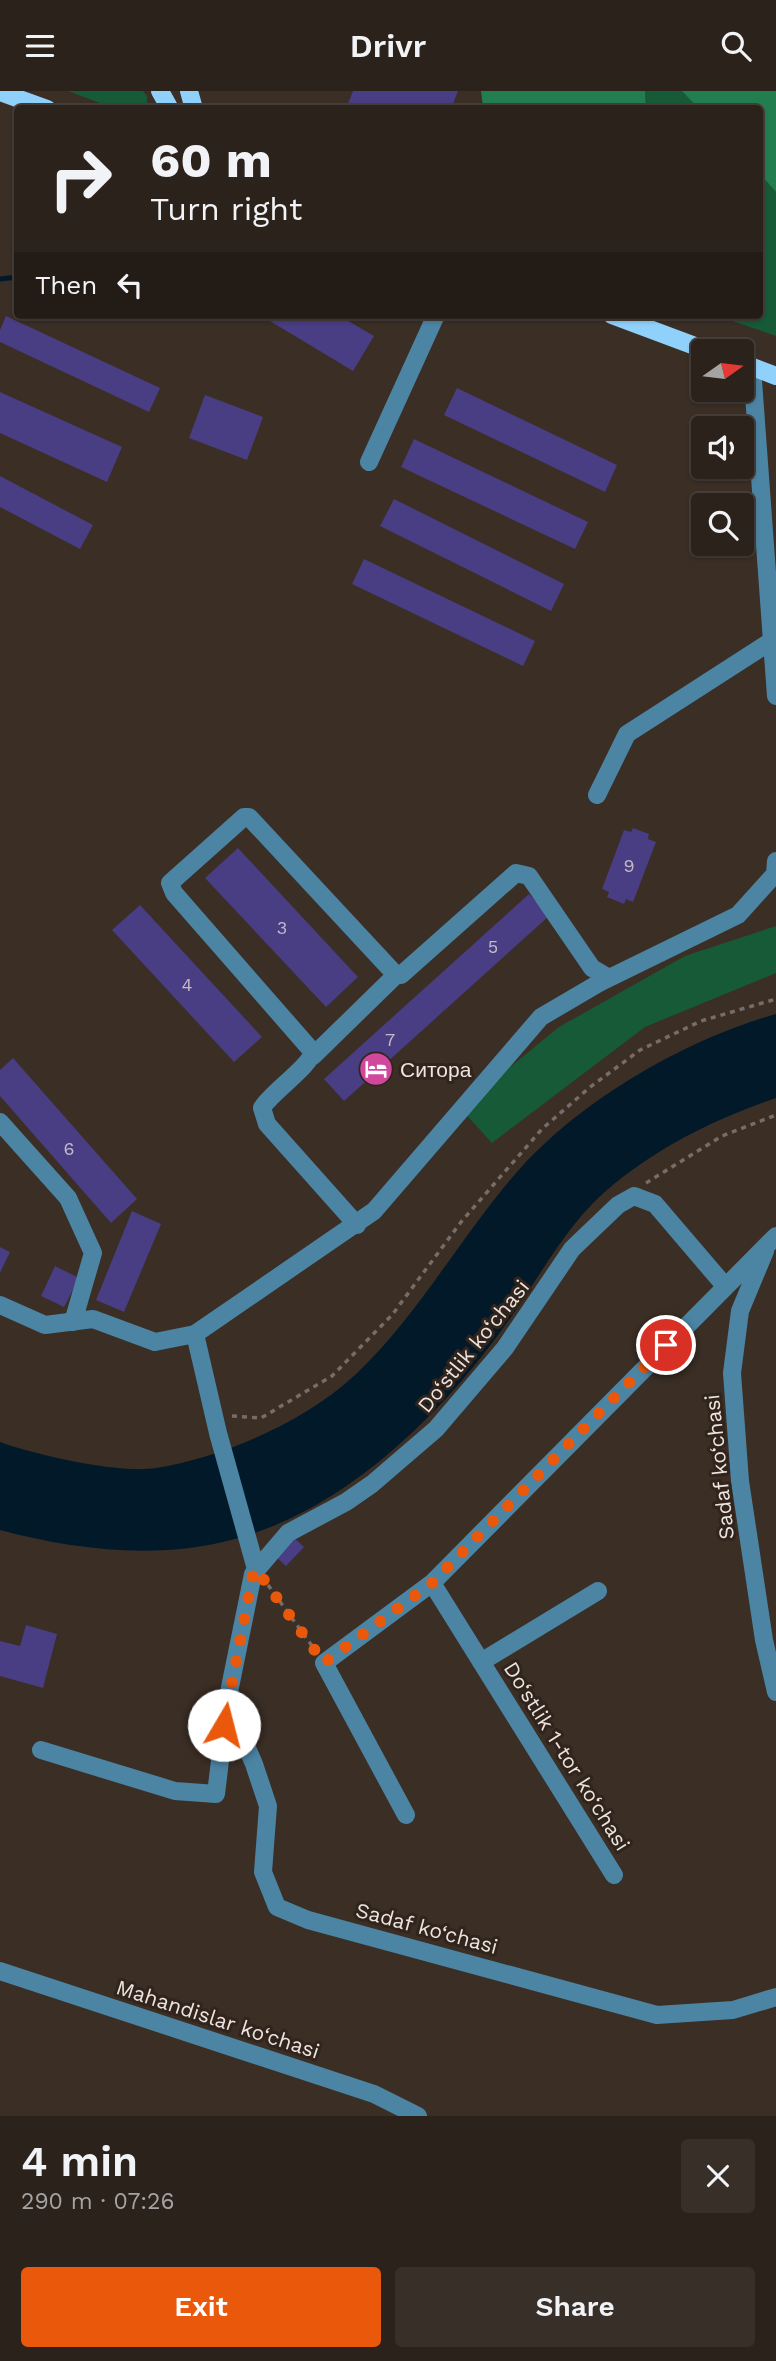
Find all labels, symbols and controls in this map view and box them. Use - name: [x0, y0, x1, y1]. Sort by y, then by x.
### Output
- icon: menu: [21, 27, 59, 65]
- text: Drivr: [350, 27, 426, 65]
- icon: search: [717, 27, 755, 65]
- text: 60 m: [150, 131, 272, 189]
- icon: right: [35, 133, 126, 224]
- text: Turn right: [150, 190, 302, 228]
- icon: left: [111, 266, 149, 304]
- text: Then: [35, 270, 97, 300]
- north arrow: [691, 339, 754, 403]
- map controls: [691, 339, 754, 556]
- button: sound: [691, 416, 754, 479]
- button: search: [691, 493, 754, 556]
- house number: 9: [623, 855, 635, 876]
- house number: 3: [277, 917, 287, 938]
- house number: 5: [488, 936, 498, 957]
- house number: 4: [182, 974, 193, 995]
- house number: 7: [385, 1029, 395, 1050]
- hotel icon: Ситора: [357, 1050, 395, 1088]
- place label: Ситора: [400, 1057, 472, 1082]
- house number: 6: [64, 1138, 74, 1159]
- street label: Do‘stlik ko‘chasi: [412, 1275, 534, 1417]
- pin: [636, 1315, 696, 1375]
- icon: arrive: [647, 1326, 685, 1364]
- street label: Sadaf ko‘chasi: [699, 1393, 739, 1541]
- street label: Do‘stlik 1-tor ko‘chasi: [499, 1657, 635, 1855]
- position arrow: [187, 1688, 261, 1762]
- street label: Sadaf ko‘chasi: [353, 1897, 501, 1959]
- street label: Mahandislar ko‘chasi: [113, 1974, 323, 2064]
- text: 4 min: [21, 2137, 138, 2186]
- button: close: [681, 2139, 755, 2213]
- text: 290 m · 07:26: [21, 2188, 175, 2215]
- button: Exit: [21, 2267, 381, 2347]
- button: Share: [395, 2267, 755, 2347]

